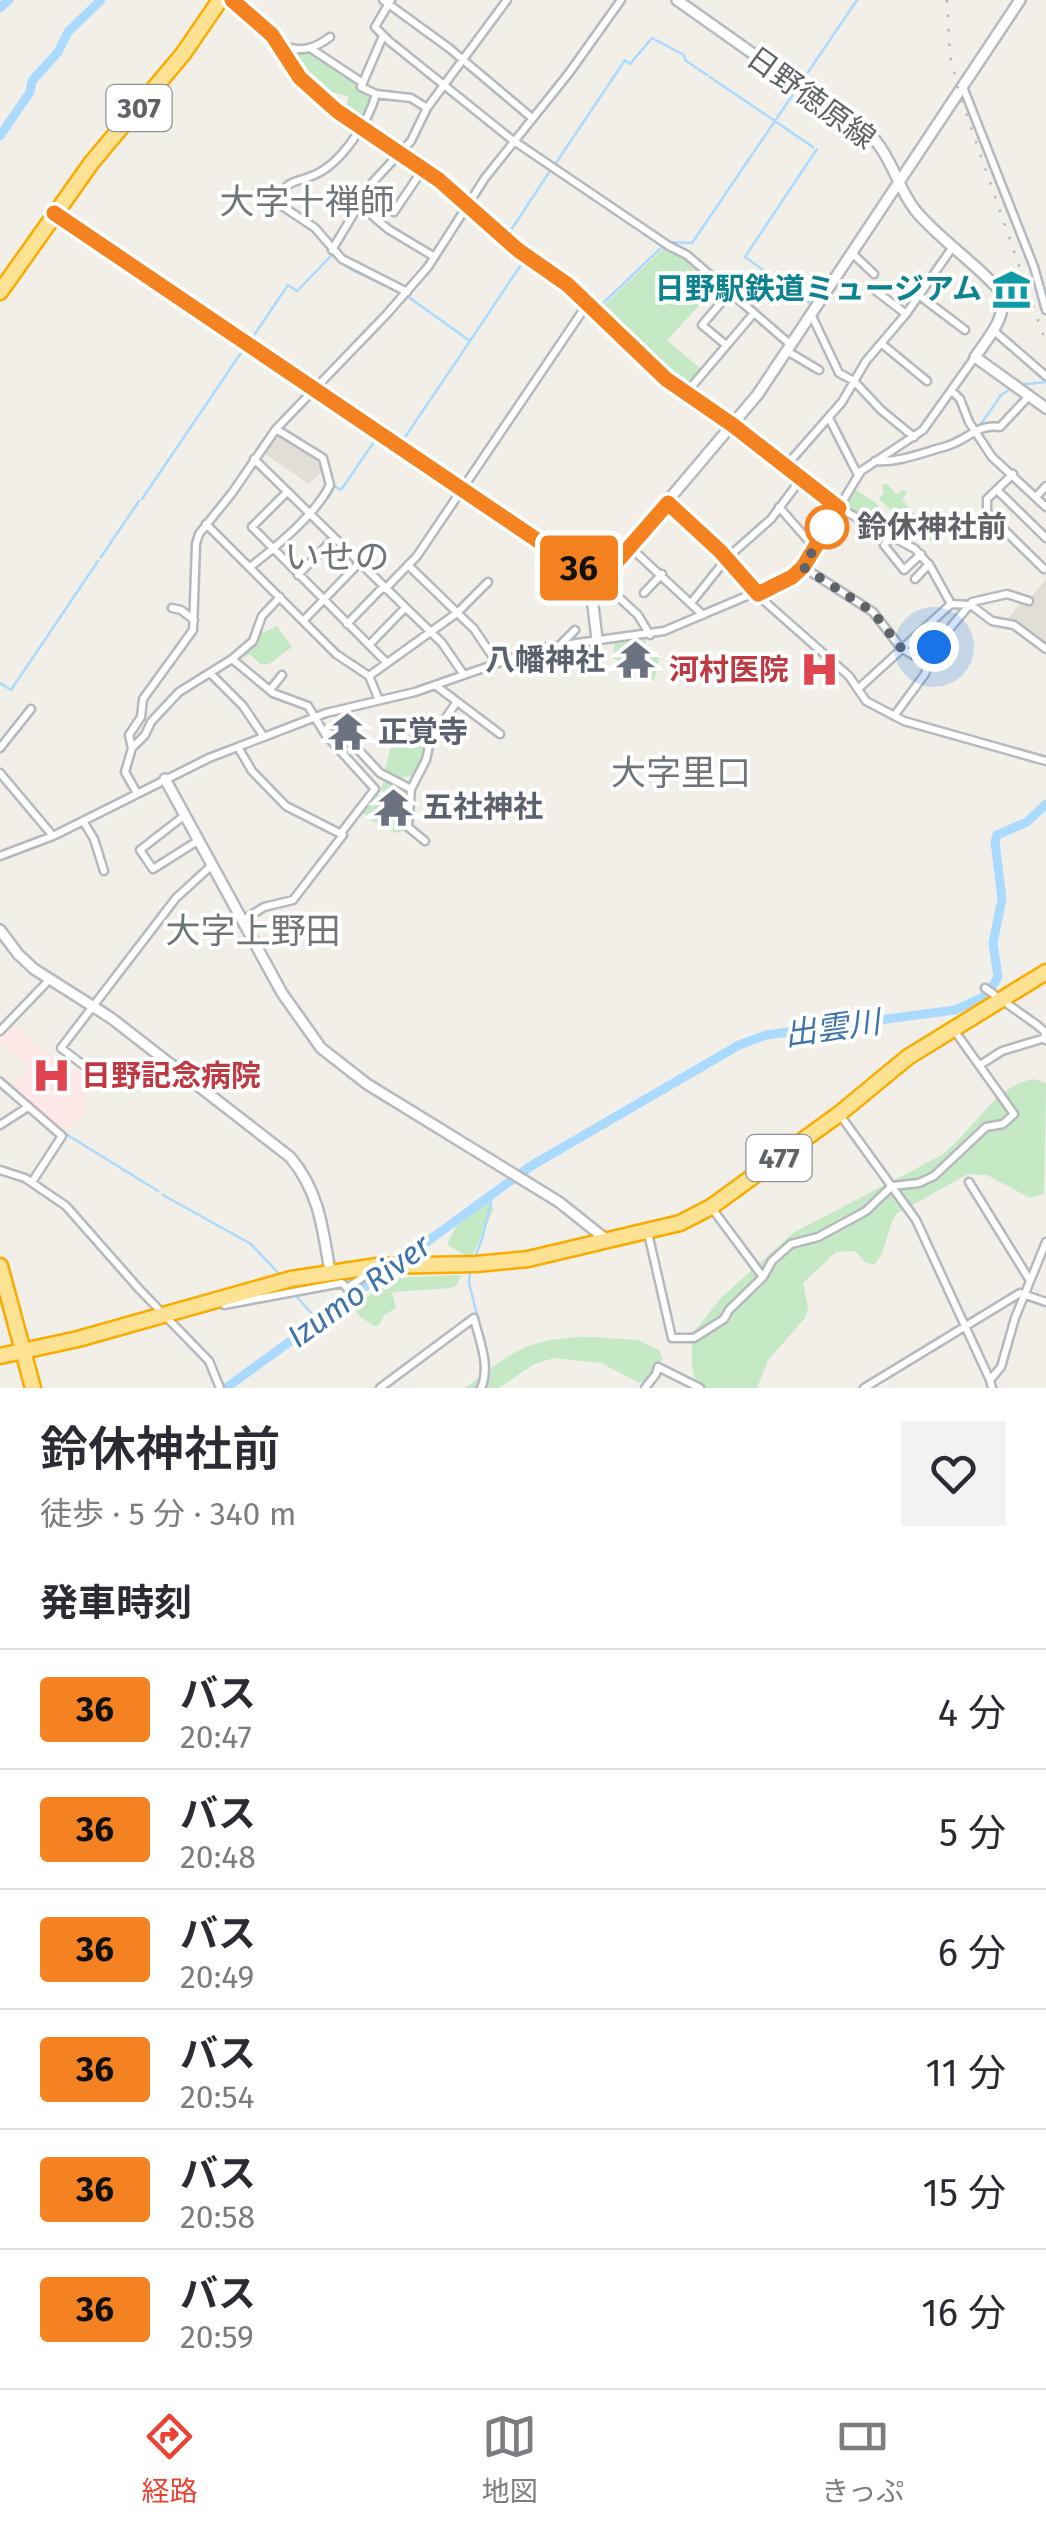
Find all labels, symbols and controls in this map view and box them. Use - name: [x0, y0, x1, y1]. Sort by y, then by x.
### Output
- street label: 日野徳原線: [740, 39, 882, 157]
- road number: 307: [106, 85, 172, 131]
- district label: 大字十禅師: [219, 181, 395, 223]
- museum icon: 日野駅鉄道ミュージアム: [991, 268, 1033, 310]
- place label: 日野駅鉄道ミュージアム: [655, 271, 982, 307]
- marker: 鈴休神社前: [806, 506, 848, 548]
- place label: 鈴休神社前: [857, 509, 1007, 545]
- district label: いせの: [284, 536, 390, 578]
- line badge: 36: [534, 536, 624, 600]
- text: 36: [560, 547, 598, 589]
- your location: [909, 622, 959, 672]
- temple icon: 八幡神社: [614, 639, 656, 681]
- place label: 八幡神社: [485, 642, 605, 678]
- hospital icon: 河村医院: [798, 649, 840, 691]
- place label: 河村医院: [669, 652, 789, 688]
- temple icon: 正覚寺: [327, 711, 369, 753]
- place label: 正覚寺: [378, 714, 468, 750]
- district label: 大字里口: [611, 752, 751, 794]
- temple icon: 五社神社: [372, 786, 414, 828]
- place label: 五社神社: [423, 789, 543, 825]
- district label: 大字上野田: [165, 910, 341, 952]
- water label: 出雲川: [782, 1002, 885, 1053]
- hospital icon: 日野記念病院: [30, 1055, 72, 1097]
- place label: 日野記念病院: [81, 1058, 261, 1094]
- road number: 477: [746, 1135, 812, 1181]
- water label: Izumo River: [280, 1225, 439, 1356]
- text: 鈴休神社前: [40, 1421, 280, 1479]
- button: heart: [901, 1421, 1006, 1526]
- text: 徒歩 · 5 分 · 340 m: [40, 1495, 296, 1533]
- text: 発車時刻: [40, 1580, 192, 1626]
- text: バス: [180, 1671, 256, 1717]
- text: 36: [76, 1688, 114, 1730]
- text: 4 分: [938, 1690, 1006, 1736]
- text: 20:47: [180, 1718, 252, 1756]
- text: バス: [180, 1791, 256, 1837]
- text: 36: [76, 1808, 114, 1850]
- text: 5 分: [939, 1810, 1006, 1856]
- text: 20:48: [180, 1838, 256, 1876]
- text: バス: [180, 1911, 256, 1957]
- text: 36: [76, 1928, 114, 1970]
- text: 6 分: [938, 1930, 1006, 1976]
- text: 20:49: [180, 1958, 254, 1996]
- text: バス: [180, 2031, 256, 2077]
- text: 36: [76, 2048, 114, 2090]
- text: 11 分: [926, 2050, 1006, 2096]
- text: 20:54: [180, 2078, 255, 2116]
- text: バス: [180, 2151, 256, 2197]
- text: 36: [76, 2168, 114, 2210]
- text: 15 分: [922, 2170, 1006, 2216]
- text: 20:58: [180, 2198, 255, 2236]
- text: バス: [180, 2271, 256, 2317]
- text: 36: [76, 2288, 114, 2330]
- text: 16 分: [921, 2290, 1006, 2336]
- text: 20:59: [180, 2318, 254, 2356]
- tab: 経路: [142, 2409, 198, 2509]
- tab: 地図: [482, 2409, 538, 2509]
- tab: きっぷ: [821, 2409, 904, 2509]

